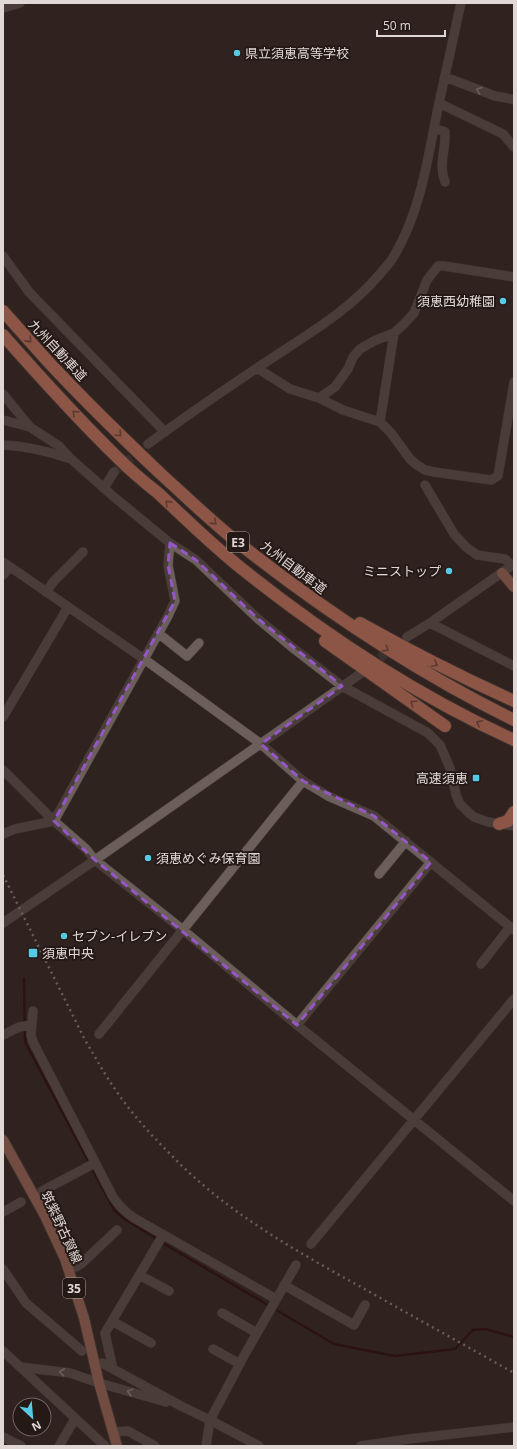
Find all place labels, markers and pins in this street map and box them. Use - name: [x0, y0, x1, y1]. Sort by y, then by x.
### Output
- place label: 県立須恵高等学校: [245, 44, 349, 62]
- marker: 県立須恵高等学校: [232, 48, 242, 58]
- place label: 須恵西幼稚園: [417, 292, 495, 310]
- marker: 須恵西幼稚園: [498, 296, 508, 306]
- place label: ミニストップ: [363, 562, 441, 580]
- marker: ミニストップ: [444, 566, 454, 576]
- place label: 高速須恵: [416, 769, 468, 787]
- marker: 高速須恵: [471, 773, 481, 783]
- place label: 須恵めぐみ保育園: [156, 849, 260, 867]
- marker: 須恵めぐみ保育園: [143, 853, 153, 863]
- place label: セブン-イレブン: [72, 927, 167, 945]
- marker: セブン-イレブン: [59, 931, 69, 941]
- place label: 須恵中央: [42, 944, 94, 962]
- marker: 須恵中央: [27, 947, 39, 959]

